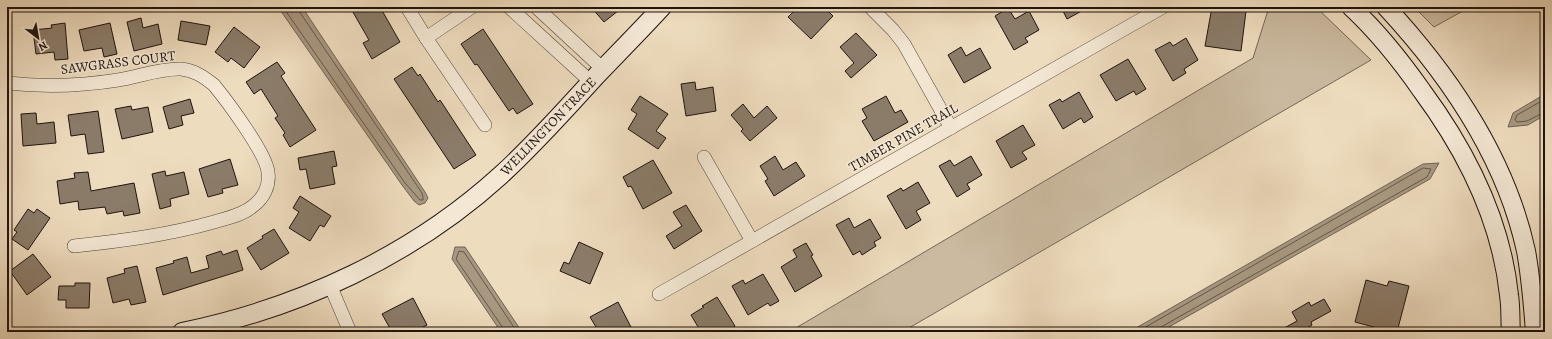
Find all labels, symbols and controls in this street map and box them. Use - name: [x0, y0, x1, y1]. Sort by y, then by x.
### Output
- north arrow: [18, 18, 58, 58]
- text: N: [36, 38, 50, 55]
- street label: SAWGRASS COURT: [60, 46, 177, 79]
- street label: WELLINGTON TRACE: [495, 73, 601, 181]
- street label: TIMBER PINE TRAIL: [845, 98, 962, 176]

